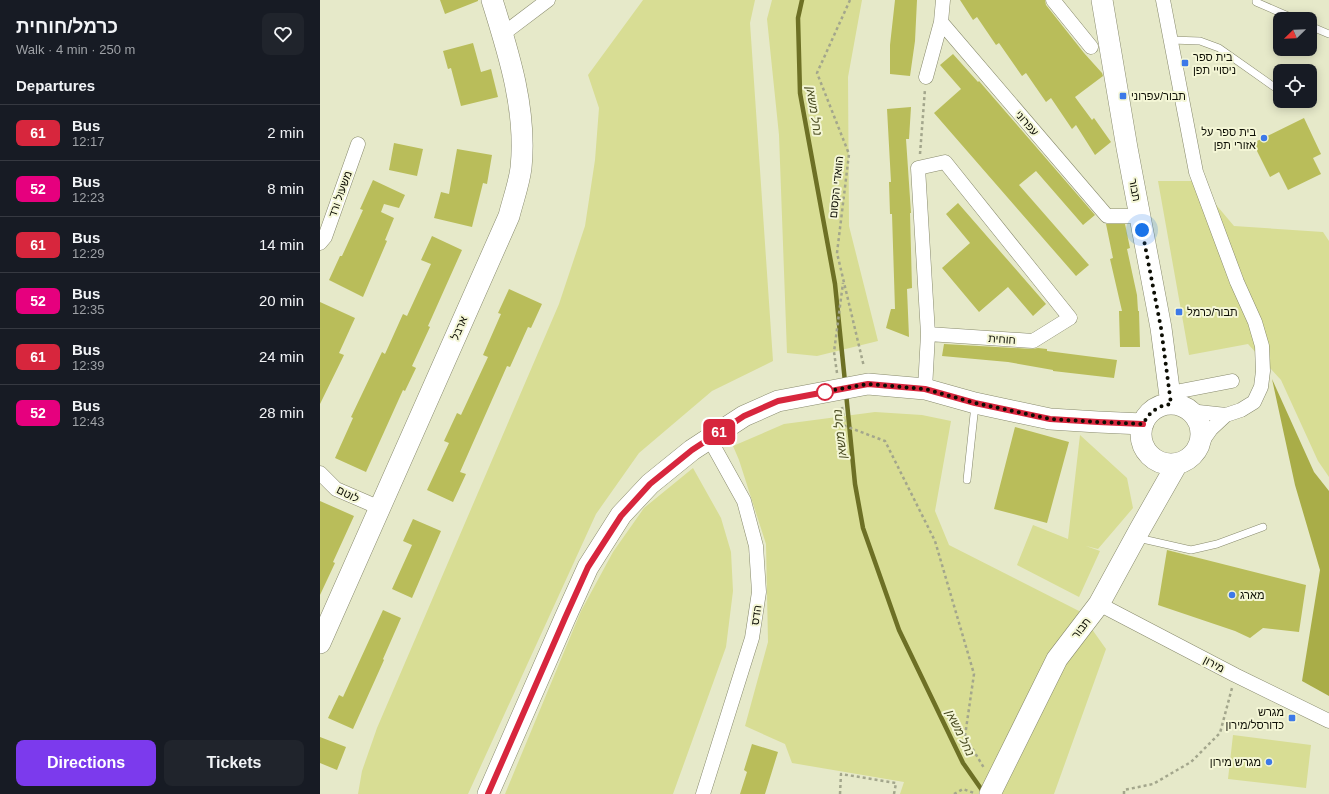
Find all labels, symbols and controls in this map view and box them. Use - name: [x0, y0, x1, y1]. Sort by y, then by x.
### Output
- north arrow: [1273, 12, 1317, 56]
- map controls: [1273, 12, 1317, 108]
- button: heart: [262, 13, 304, 55]
- text: כרמל/חוחית: [16, 16, 118, 37]
- text: Walk · 4 min · 250 m: [16, 42, 135, 57]
- place label: בית ספר ניסויי תפן: [1193, 51, 1236, 76]
- marker: בית ספר ניסויי תפן: [1180, 58, 1190, 68]
- button: locate: [1273, 64, 1317, 108]
- text: Departures: [16, 77, 95, 94]
- water label: נחל משאן: [803, 84, 825, 137]
- place label: תבור/עפרוני: [1131, 90, 1186, 102]
- marker: תבור/עפרוני: [1118, 91, 1128, 101]
- street label: עפרוני: [1013, 108, 1041, 138]
- text: Bus: [72, 117, 100, 134]
- text: 2 min: [267, 124, 304, 141]
- text: 61: [30, 125, 46, 141]
- place label: בית ספר על אזורי תפן: [1201, 126, 1256, 151]
- marker: בית ספר על אזורי תפן: [1259, 133, 1269, 143]
- text: 12:17: [72, 134, 105, 149]
- street label: הוואדי הקסום: [827, 155, 845, 219]
- street label: משעול ורד: [326, 169, 354, 219]
- text: Bus: [72, 173, 100, 190]
- street label: תבור: [1127, 178, 1143, 202]
- text: 8 min: [267, 180, 304, 197]
- text: 52: [30, 181, 46, 197]
- text: 12:23: [72, 190, 105, 205]
- your location: [1132, 220, 1152, 240]
- text: Bus: [72, 229, 100, 246]
- text: 14 min: [259, 236, 304, 253]
- text: 61: [30, 237, 46, 253]
- text: 12:29: [72, 246, 105, 261]
- text: Bus: [72, 285, 100, 302]
- text: 20 min: [259, 292, 304, 309]
- text: 52: [30, 293, 46, 309]
- text: 12:35: [72, 302, 105, 317]
- place label: תבור/כרמל: [1187, 306, 1238, 318]
- marker: תבור/כרמל: [1174, 307, 1184, 317]
- street label: ארבל: [449, 314, 470, 342]
- street label: חוחית: [988, 332, 1016, 346]
- text: Bus: [72, 341, 100, 358]
- text: 24 min: [259, 348, 304, 365]
- text: 61: [30, 349, 46, 365]
- text: 12:39: [72, 358, 105, 373]
- unlabelled marker: [816, 383, 834, 401]
- text: Bus: [72, 397, 100, 414]
- text: 28 min: [259, 404, 304, 421]
- text: 52: [30, 405, 46, 421]
- water label: נחל משאן: [830, 408, 850, 460]
- text: 12:43: [72, 414, 105, 429]
- line badge: 61: [701, 419, 737, 445]
- text: 61: [711, 424, 727, 440]
- street label: לוטם: [335, 483, 361, 505]
- place label: מארג: [1240, 589, 1264, 601]
- marker: מארג: [1227, 590, 1237, 600]
- street label: הדס: [749, 604, 763, 626]
- street label: תבור: [1069, 615, 1093, 641]
- street label: מירון: [1201, 654, 1227, 674]
- place label: מגרש כדורסל/מירון: [1226, 706, 1284, 731]
- water label: נחל משאן: [942, 707, 977, 759]
- marker: מגרש כדורסל/מירון: [1287, 713, 1297, 723]
- button: Directions: [16, 740, 156, 786]
- button: Tickets: [164, 740, 304, 786]
- place label: מגרש מירון: [1210, 756, 1261, 768]
- marker: מגרש מירון: [1264, 757, 1274, 767]

